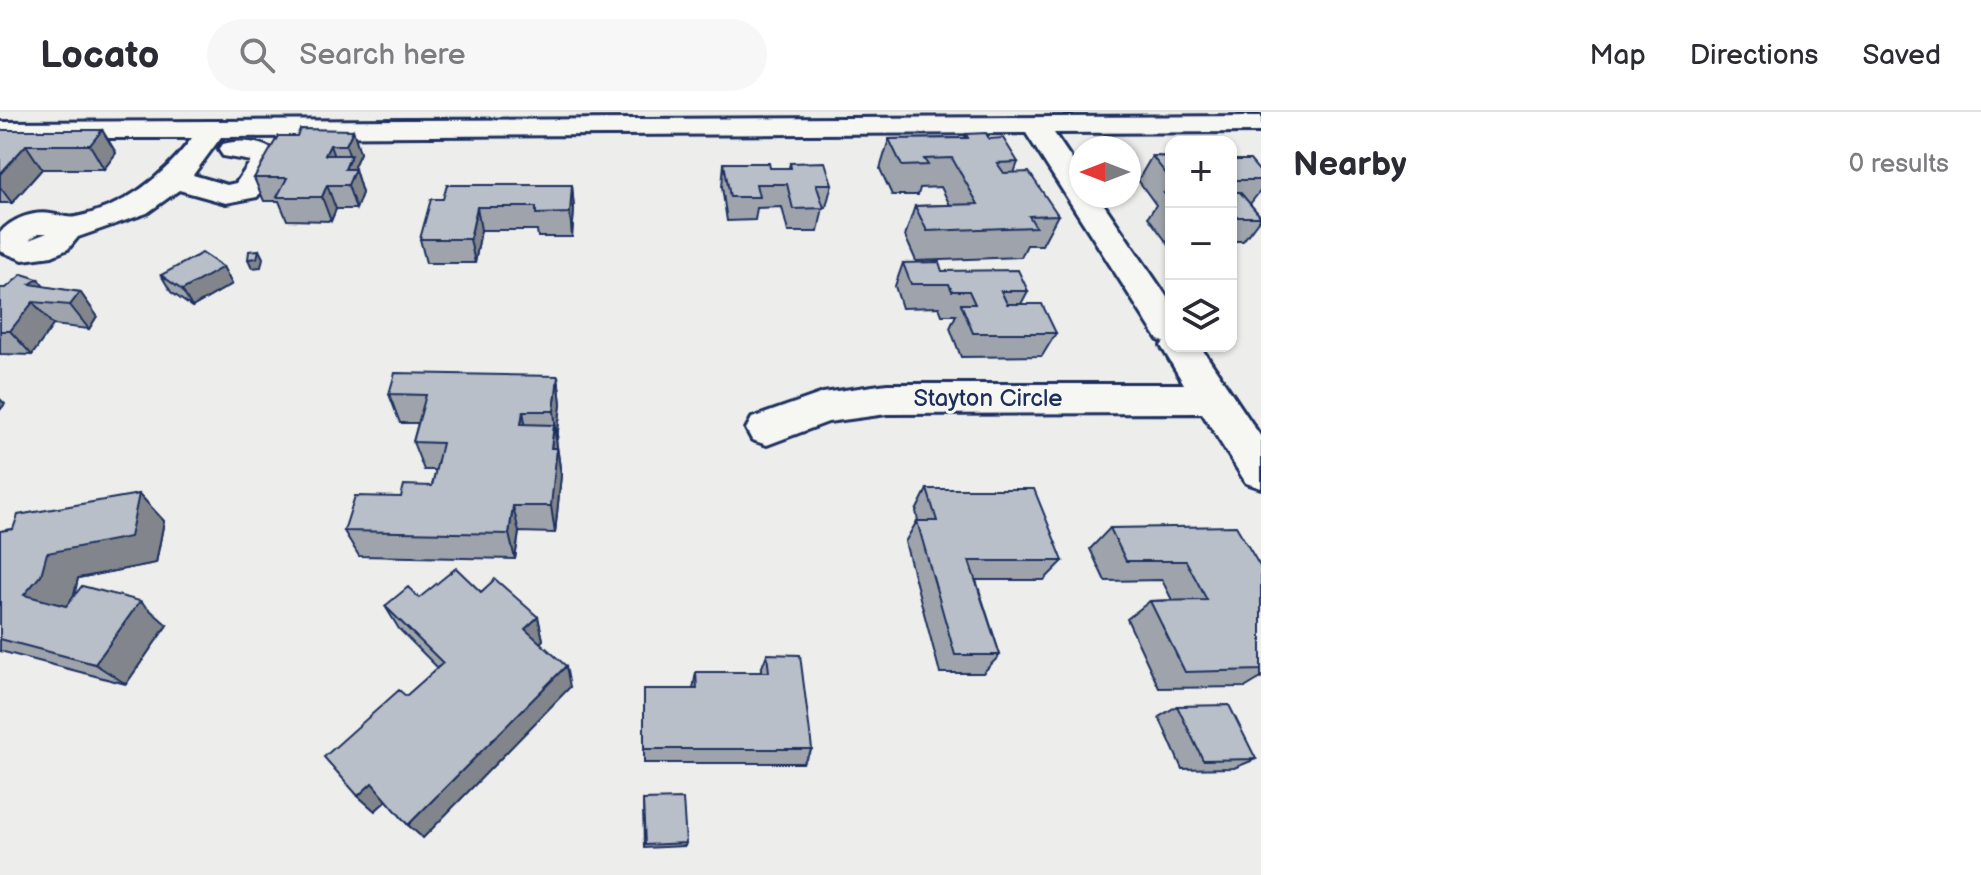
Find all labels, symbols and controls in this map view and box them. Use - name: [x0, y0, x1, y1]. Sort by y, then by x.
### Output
- search box: [207, 19, 767, 91]
- text: Locato: [40, 33, 159, 78]
- icon: search: [235, 33, 279, 77]
- text: Search here: [299, 37, 466, 73]
- text: Map: [1589, 39, 1646, 72]
- text: Directions: [1690, 39, 1818, 72]
- text: Saved: [1862, 39, 1941, 72]
- north arrow: [1069, 136, 1141, 208]
- map controls: [1165, 136, 1237, 352]
- button: +: [1165, 136, 1237, 208]
- text: Nearby: [1293, 144, 1407, 185]
- text: 0 results: [1849, 149, 1949, 180]
- button: −: [1165, 208, 1237, 280]
- button: layers: [1165, 280, 1237, 352]
- street label: Stayton Circle: [914, 384, 1062, 413]

